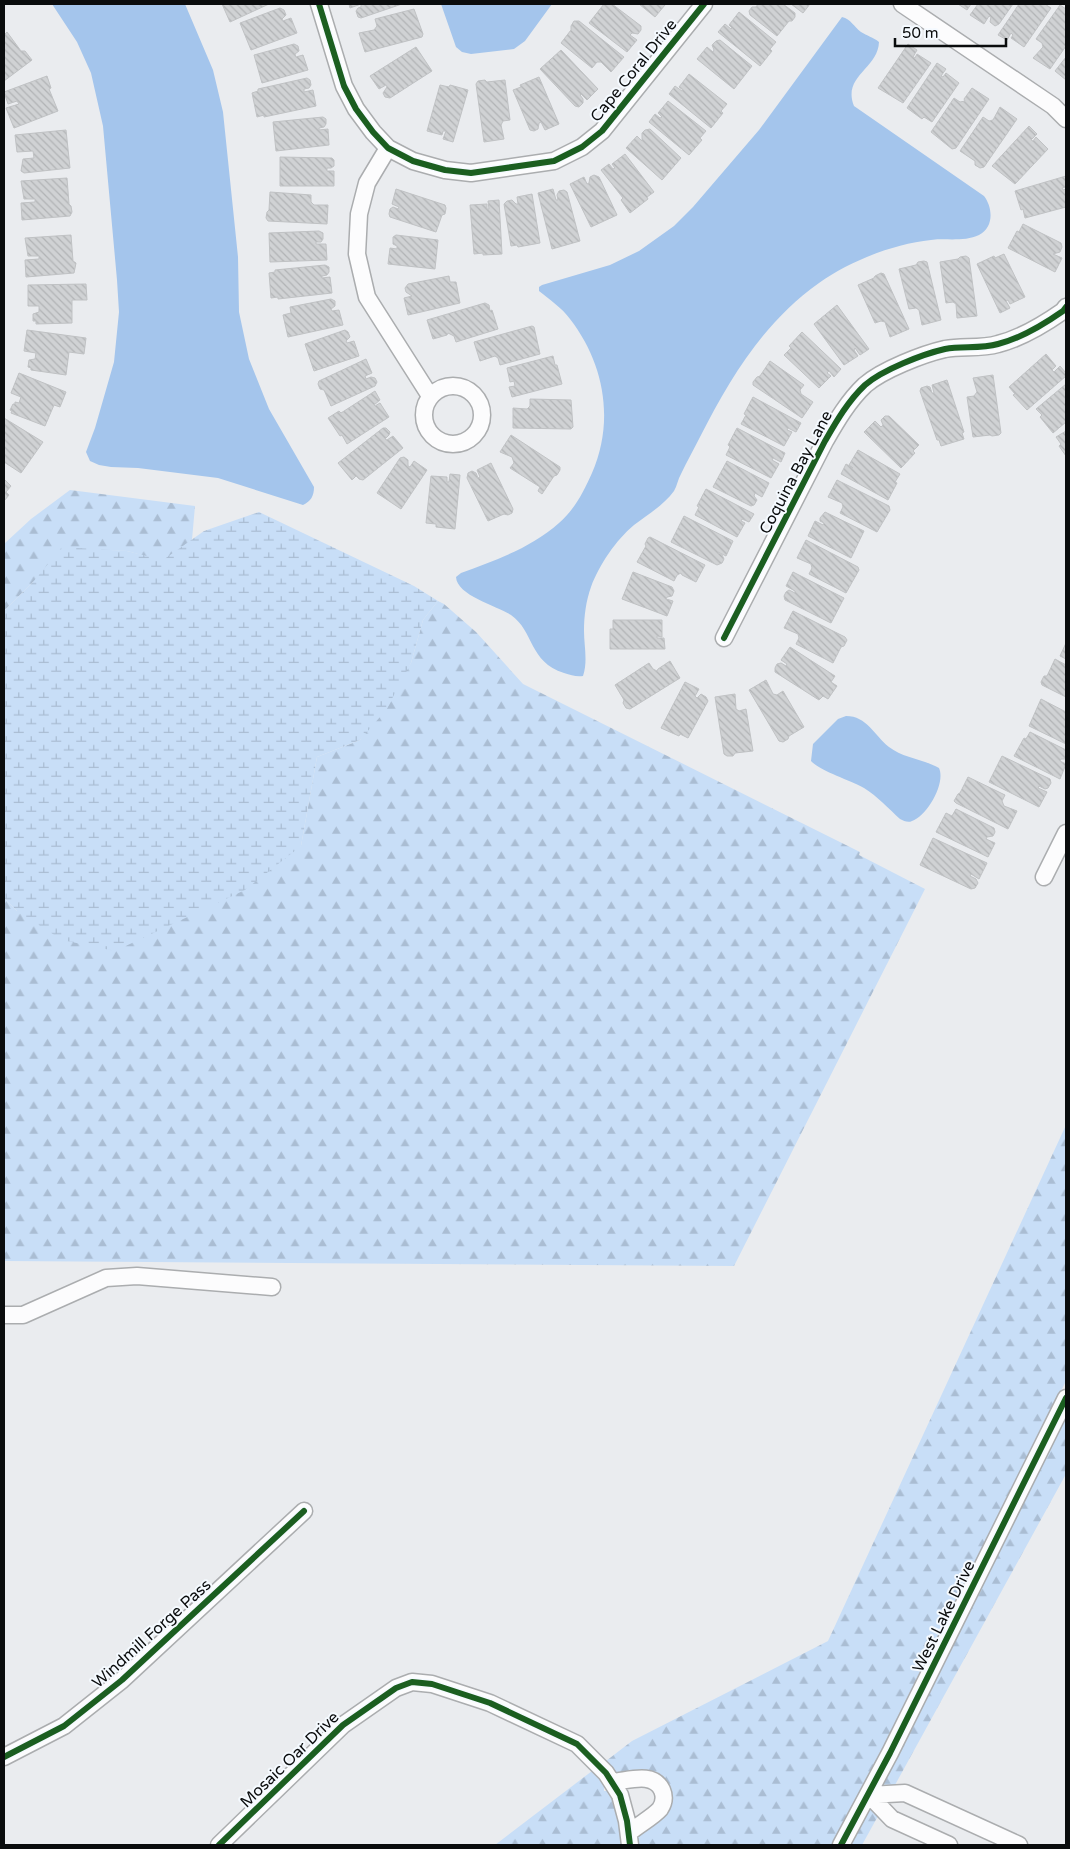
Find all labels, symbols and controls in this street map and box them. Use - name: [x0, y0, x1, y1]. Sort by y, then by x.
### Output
- street label: Cape Coral Drive: [586, 15, 681, 126]
- scale bar: [895, 15, 1006, 47]
- text: 50 m: [902, 24, 939, 42]
- street label: Coquina Bay Lane: [755, 407, 837, 538]
- street label: West Lake Drive: [908, 1557, 980, 1676]
- street label: Windmill Forge Pass: [88, 1575, 215, 1692]
- street label: Mosaic Oar Drive: [236, 1707, 343, 1812]

